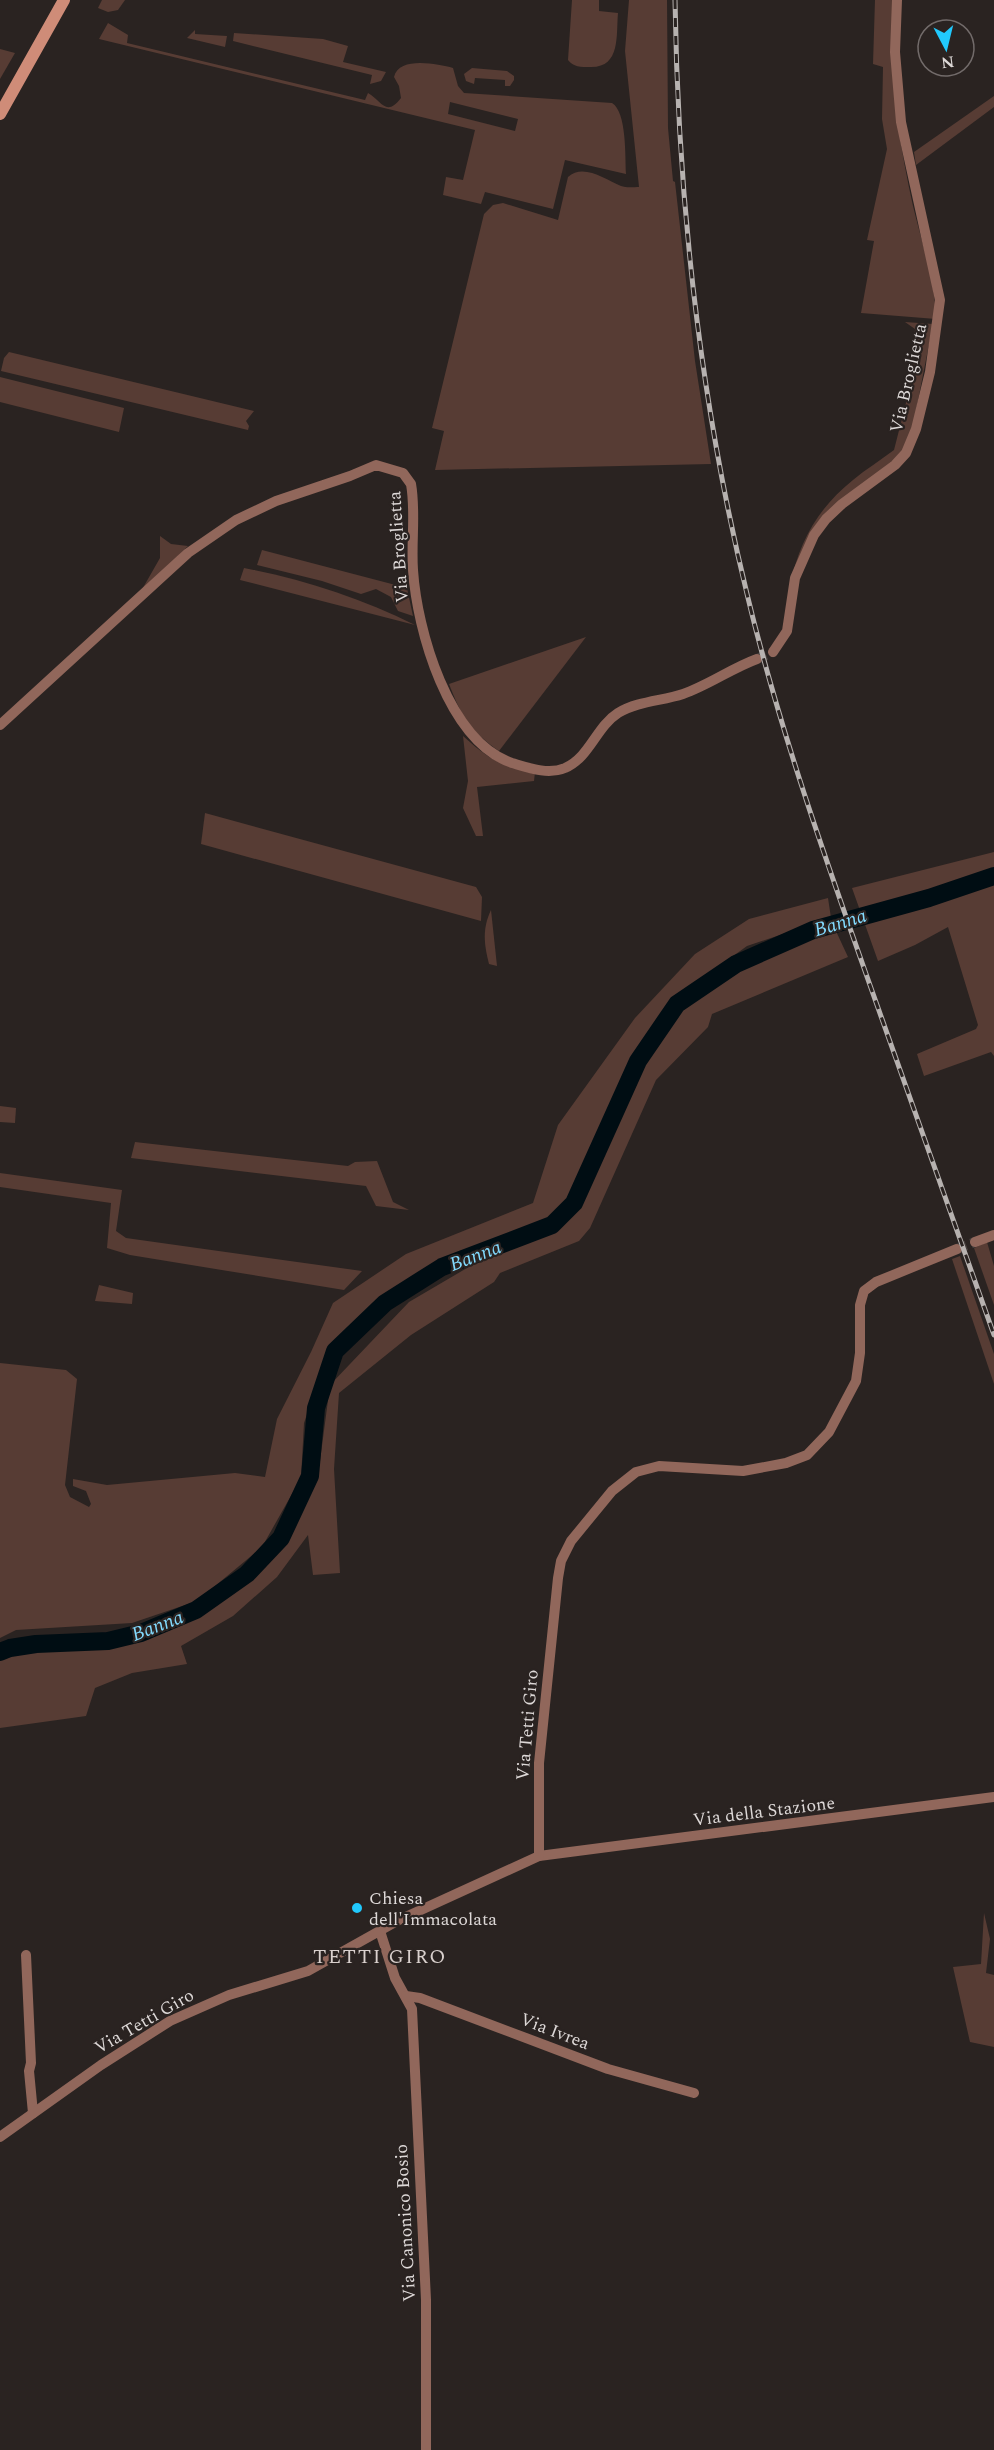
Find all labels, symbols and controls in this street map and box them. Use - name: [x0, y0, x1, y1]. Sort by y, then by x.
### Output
- north arrow: [916, 18, 976, 78]
- text: N: [940, 49, 956, 75]
- street label: Via Broglietta: [883, 320, 934, 436]
- street label: Via Broglietta: [381, 490, 416, 604]
- water label: Banna: [810, 901, 870, 945]
- water label: Banna: [445, 1232, 506, 1280]
- water label: Banna: [127, 1602, 188, 1650]
- street label: Via Tetti Giro: [509, 1668, 546, 1782]
- street label: Via della Stazione: [692, 1789, 837, 1834]
- place label: Chiesa dell'Immacolata: [369, 1885, 497, 1933]
- marker: Chiesa dell'Immacolata: [350, 1901, 364, 1915]
- district label: TETTI GIRO: [313, 1942, 447, 1972]
- street label: Via Tetti Giro: [89, 1982, 199, 2061]
- street label: Via Ivrea: [516, 2006, 594, 2057]
- street label: Via Canonico Bosio: [388, 2143, 423, 2303]

